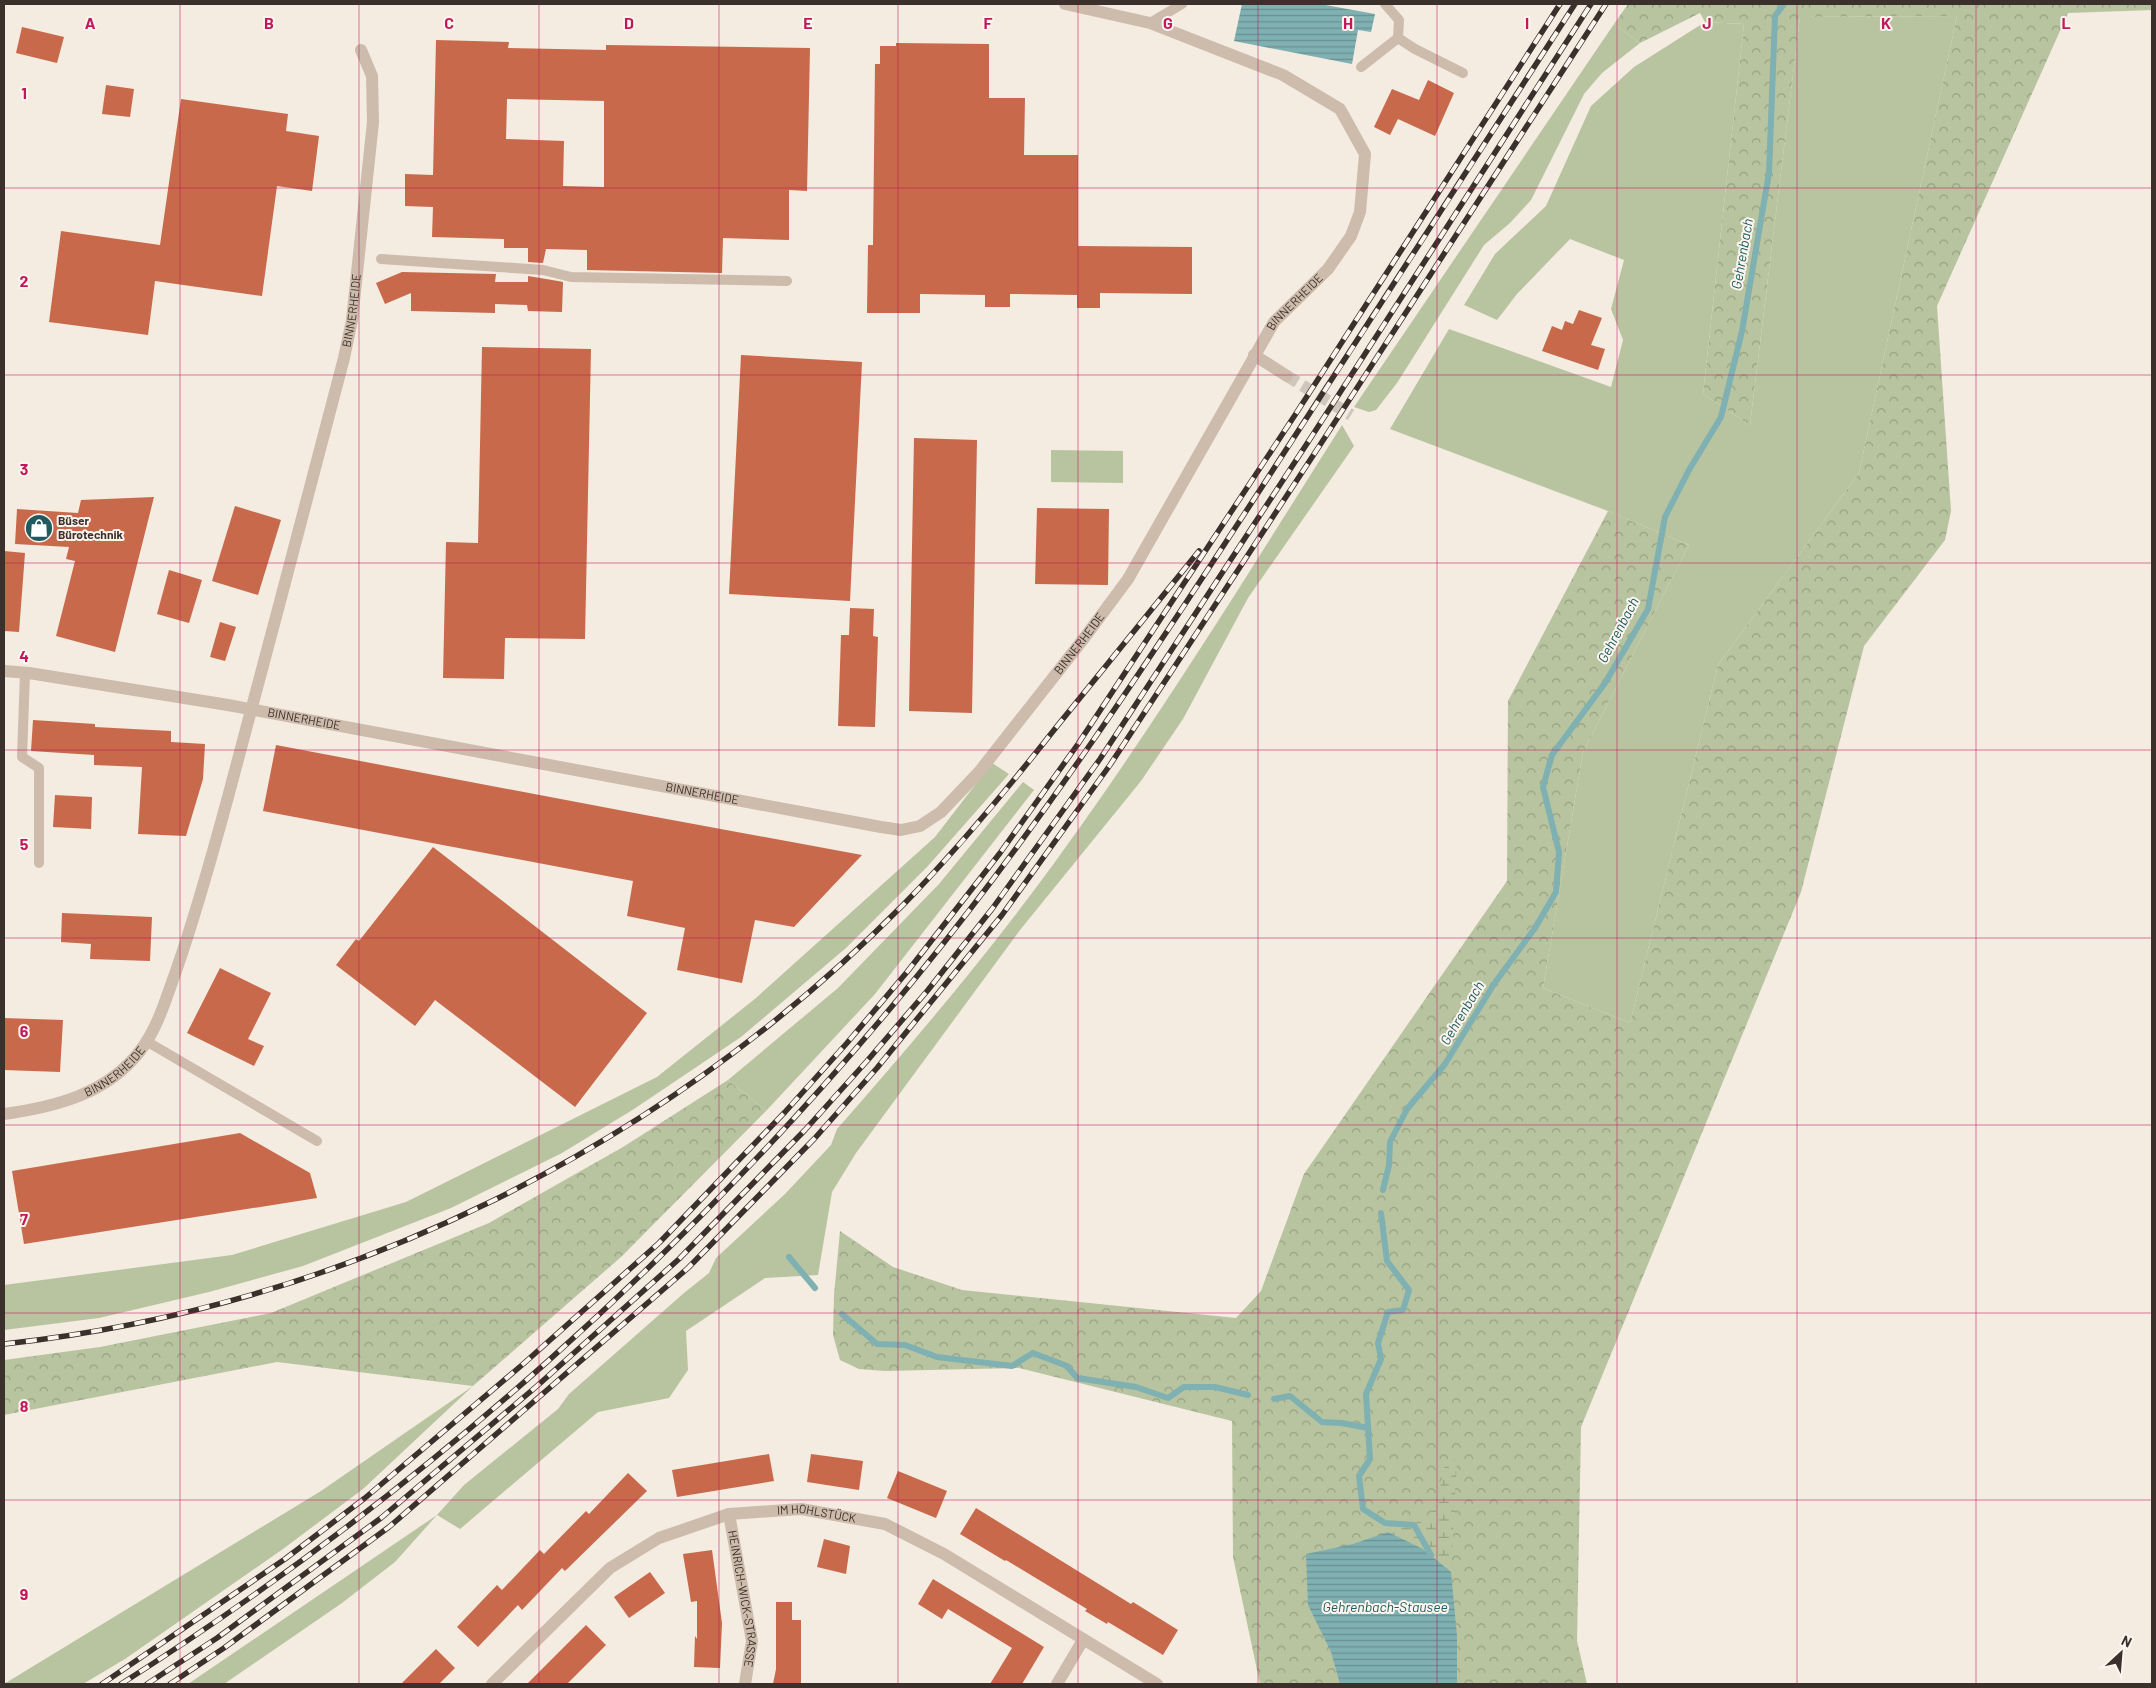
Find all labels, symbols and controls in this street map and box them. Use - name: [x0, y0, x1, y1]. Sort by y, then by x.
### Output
- text: A: [85, 13, 96, 32]
- text: B: [264, 13, 274, 32]
- text: C: [444, 13, 454, 32]
- text: D: [624, 13, 634, 32]
- text: E: [803, 13, 813, 32]
- text: F: [984, 13, 993, 32]
- text: G: [1163, 13, 1173, 32]
- text: H: [1343, 13, 1353, 32]
- text: I: [1525, 13, 1529, 32]
- text: J: [1702, 13, 1712, 32]
- text: K: [1881, 13, 1891, 32]
- text: L: [2061, 13, 2071, 32]
- text: 1: [21, 83, 27, 102]
- water label: Gehrenbach: [1727, 217, 1756, 291]
- street label: BINNERHEIDE: [1263, 270, 1325, 332]
- text: 2: [20, 271, 29, 290]
- street label: BINNERHEIDE: [338, 273, 363, 348]
- text: 3: [20, 459, 28, 478]
- shop icon: Büser Bürotechnik: [24, 513, 54, 543]
- place label: Büser Bürotechnik: [58, 513, 124, 541]
- water label: Gehrenbach: [1593, 594, 1642, 665]
- street label: BINNERHEIDE: [1051, 609, 1107, 677]
- text: 4: [19, 646, 29, 665]
- street label: BINNERHEIDE: [267, 705, 342, 732]
- street label: BINNERHEIDE: [665, 779, 740, 806]
- text: 5: [20, 834, 29, 853]
- water label: Gehrenbach: [1436, 978, 1487, 1048]
- text: 6: [20, 1021, 29, 1040]
- street label: BINNERHEIDE: [82, 1043, 147, 1099]
- text: 7: [20, 1209, 28, 1228]
- text: 8: [20, 1396, 29, 1415]
- street label: IM HOHLSTÜCK: [776, 1501, 858, 1525]
- street label: HEINRICH-WICK-STRASSE: [726, 1529, 760, 1668]
- text: 9: [20, 1584, 28, 1603]
- water label: Gehrenbach-Stausee: [1322, 1598, 1448, 1615]
- north arrow: [2096, 1628, 2146, 1678]
- text: N: [2119, 1631, 2135, 1651]

